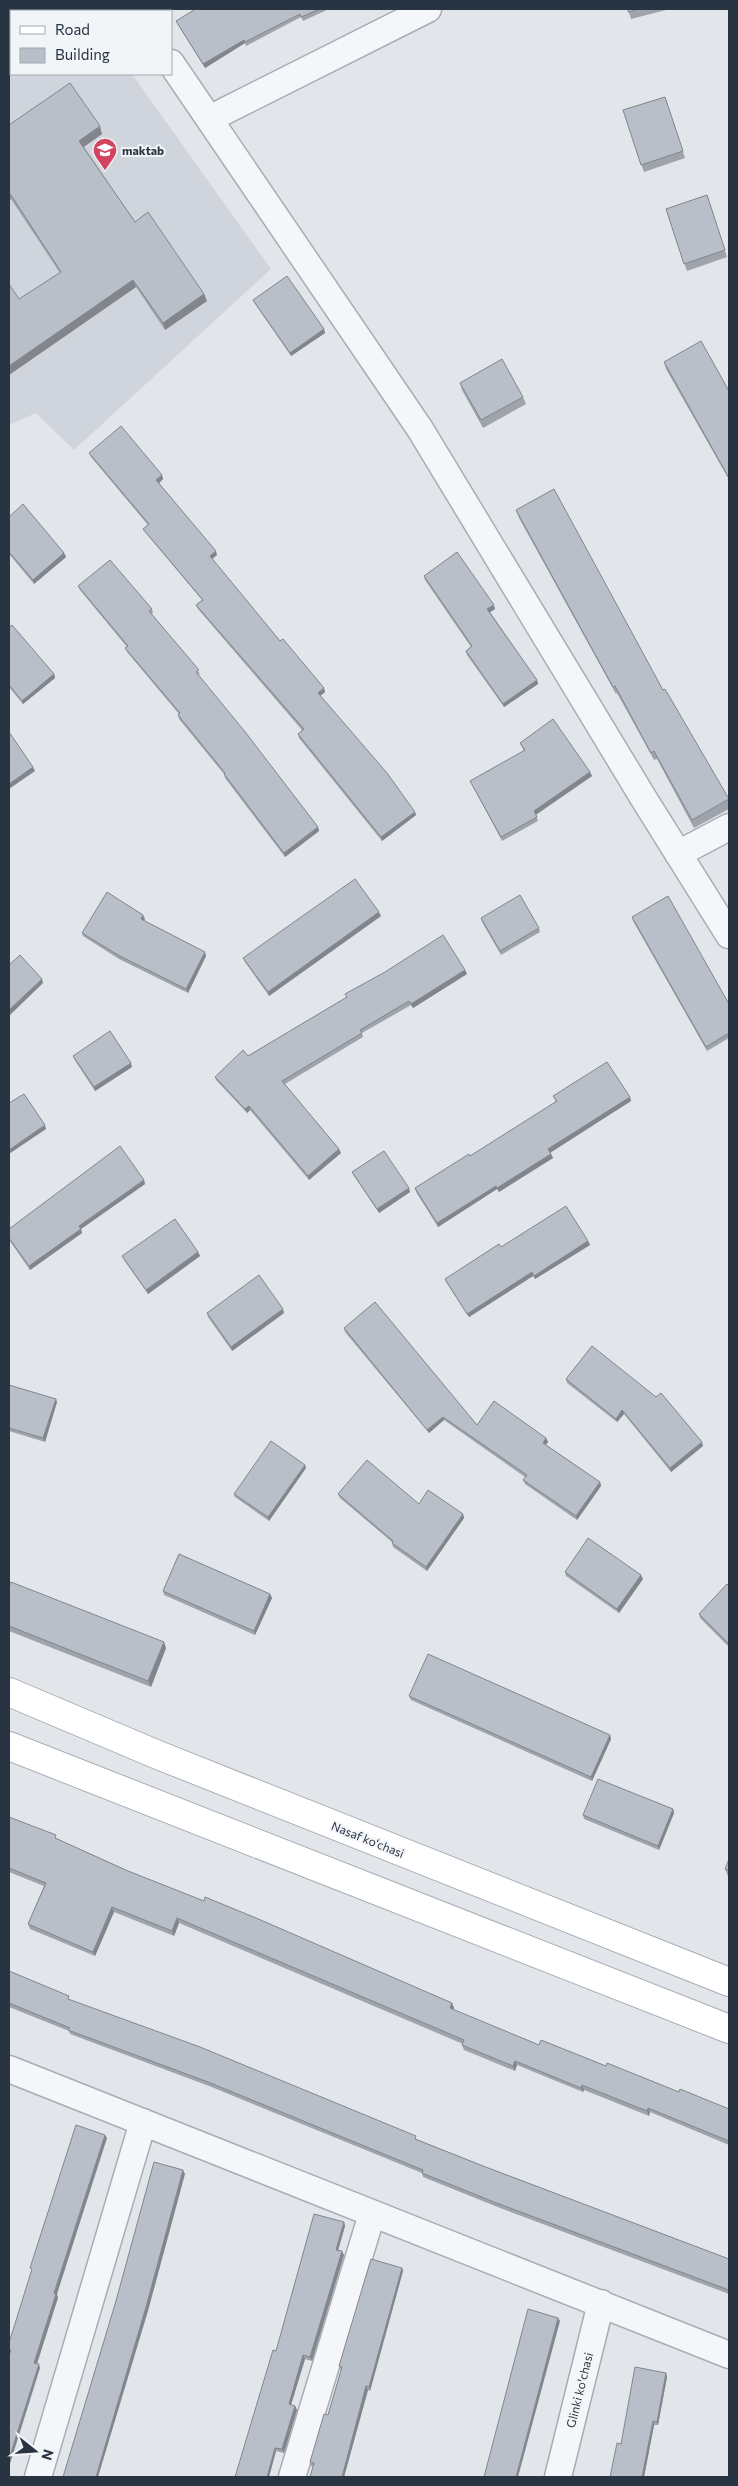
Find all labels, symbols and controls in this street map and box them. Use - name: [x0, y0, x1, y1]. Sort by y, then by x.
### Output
- legend: [10, 10, 172, 75]
- text: Road: [55, 20, 90, 38]
- text: Building: [55, 45, 110, 63]
- school or university icon: maktab: [92, 137, 118, 171]
- place label: maktab: [122, 143, 164, 157]
- street label: Nasaf ko‘chasi: [330, 1818, 406, 1860]
- street label: Glinki ko'chasi: [563, 2351, 595, 2429]
- north arrow: [10, 2426, 60, 2476]
- text: N: [38, 2447, 58, 2462]

